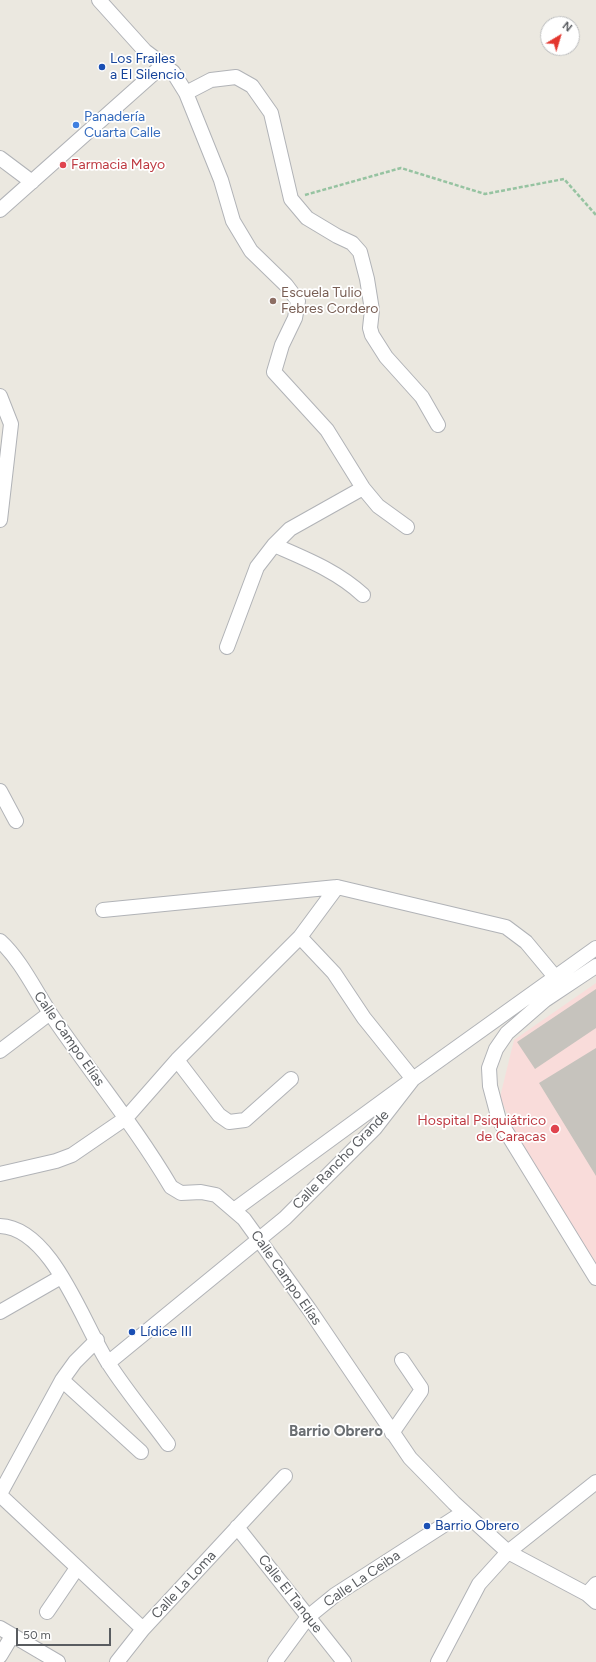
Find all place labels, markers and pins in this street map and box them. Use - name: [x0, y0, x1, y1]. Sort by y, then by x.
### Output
- place label: Los Frailes a El Silencio: [110, 51, 185, 84]
- marker: Los Frailes a El Silencio: [97, 62, 107, 72]
- place label: Panadería Cuarta Calle: [84, 109, 161, 142]
- marker: Panadería Cuarta Calle: [71, 120, 81, 130]
- place label: Farmacia Mayo: [71, 157, 165, 173]
- marker: Farmacia Mayo: [58, 160, 68, 170]
- place label: Escuela Tulio Febres Cordero: [281, 285, 378, 318]
- marker: Escuela Tulio Febres Cordero: [268, 296, 278, 306]
- place label: Hospital Psiquiátrico de Caracas: [417, 1113, 546, 1146]
- marker: Hospital Psiquiátrico de Caracas: [549, 1123, 561, 1135]
- place label: Lídice III: [140, 1324, 192, 1340]
- marker: Lídice III: [127, 1327, 137, 1337]
- place label: Barrio Obrero: [435, 1518, 519, 1534]
- marker: Barrio Obrero: [422, 1521, 432, 1531]

